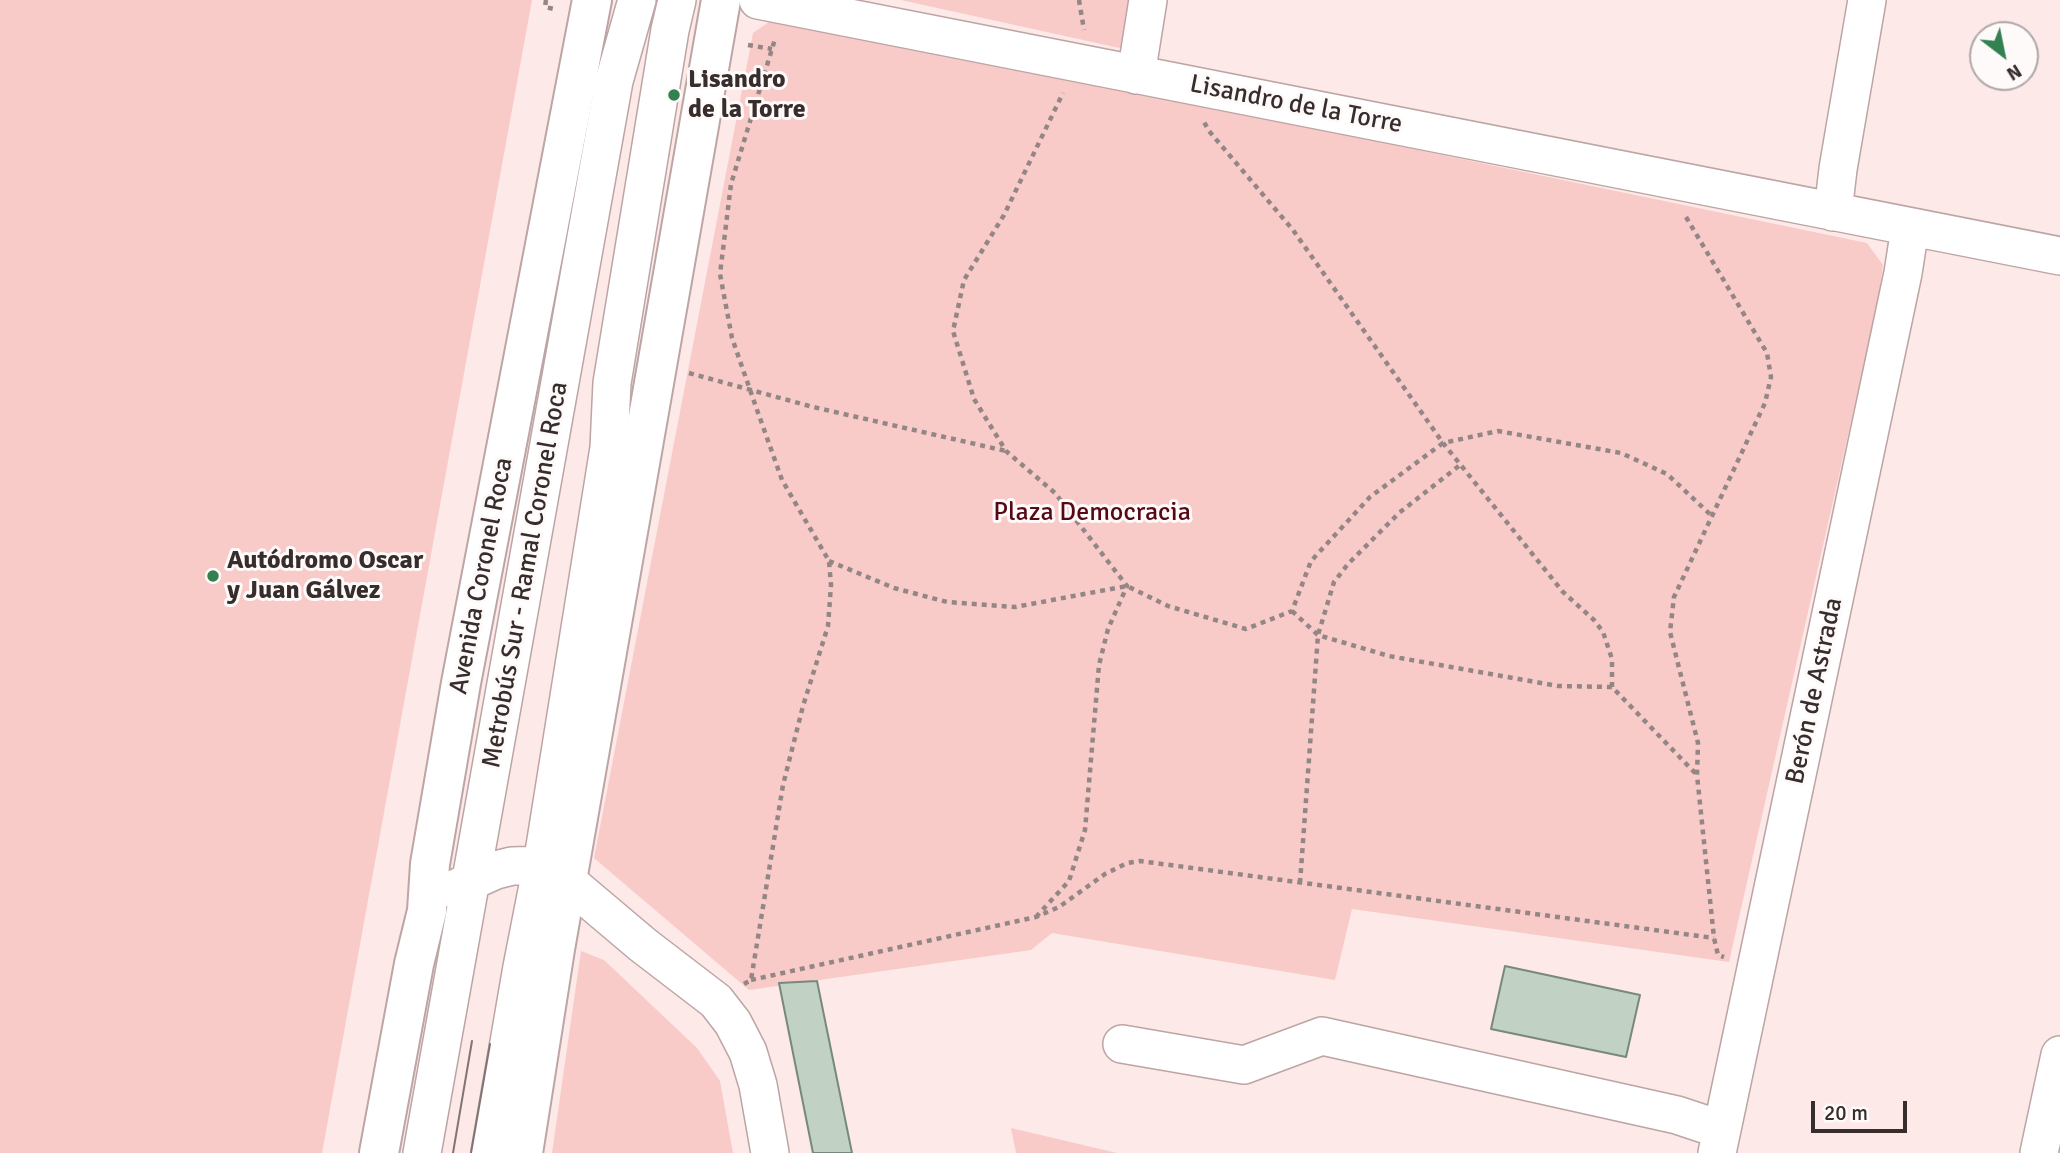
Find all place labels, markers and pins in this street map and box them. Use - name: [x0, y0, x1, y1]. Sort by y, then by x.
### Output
- place label: Lisandro de la Torre: [688, 64, 806, 126]
- marker: Lisandro de la Torre: [666, 87, 682, 103]
- place label: Autódromo Oscar y Juan Gálvez: [227, 545, 423, 606]
- marker: Autódromo Oscar y Juan Gálvez: [205, 568, 221, 584]

